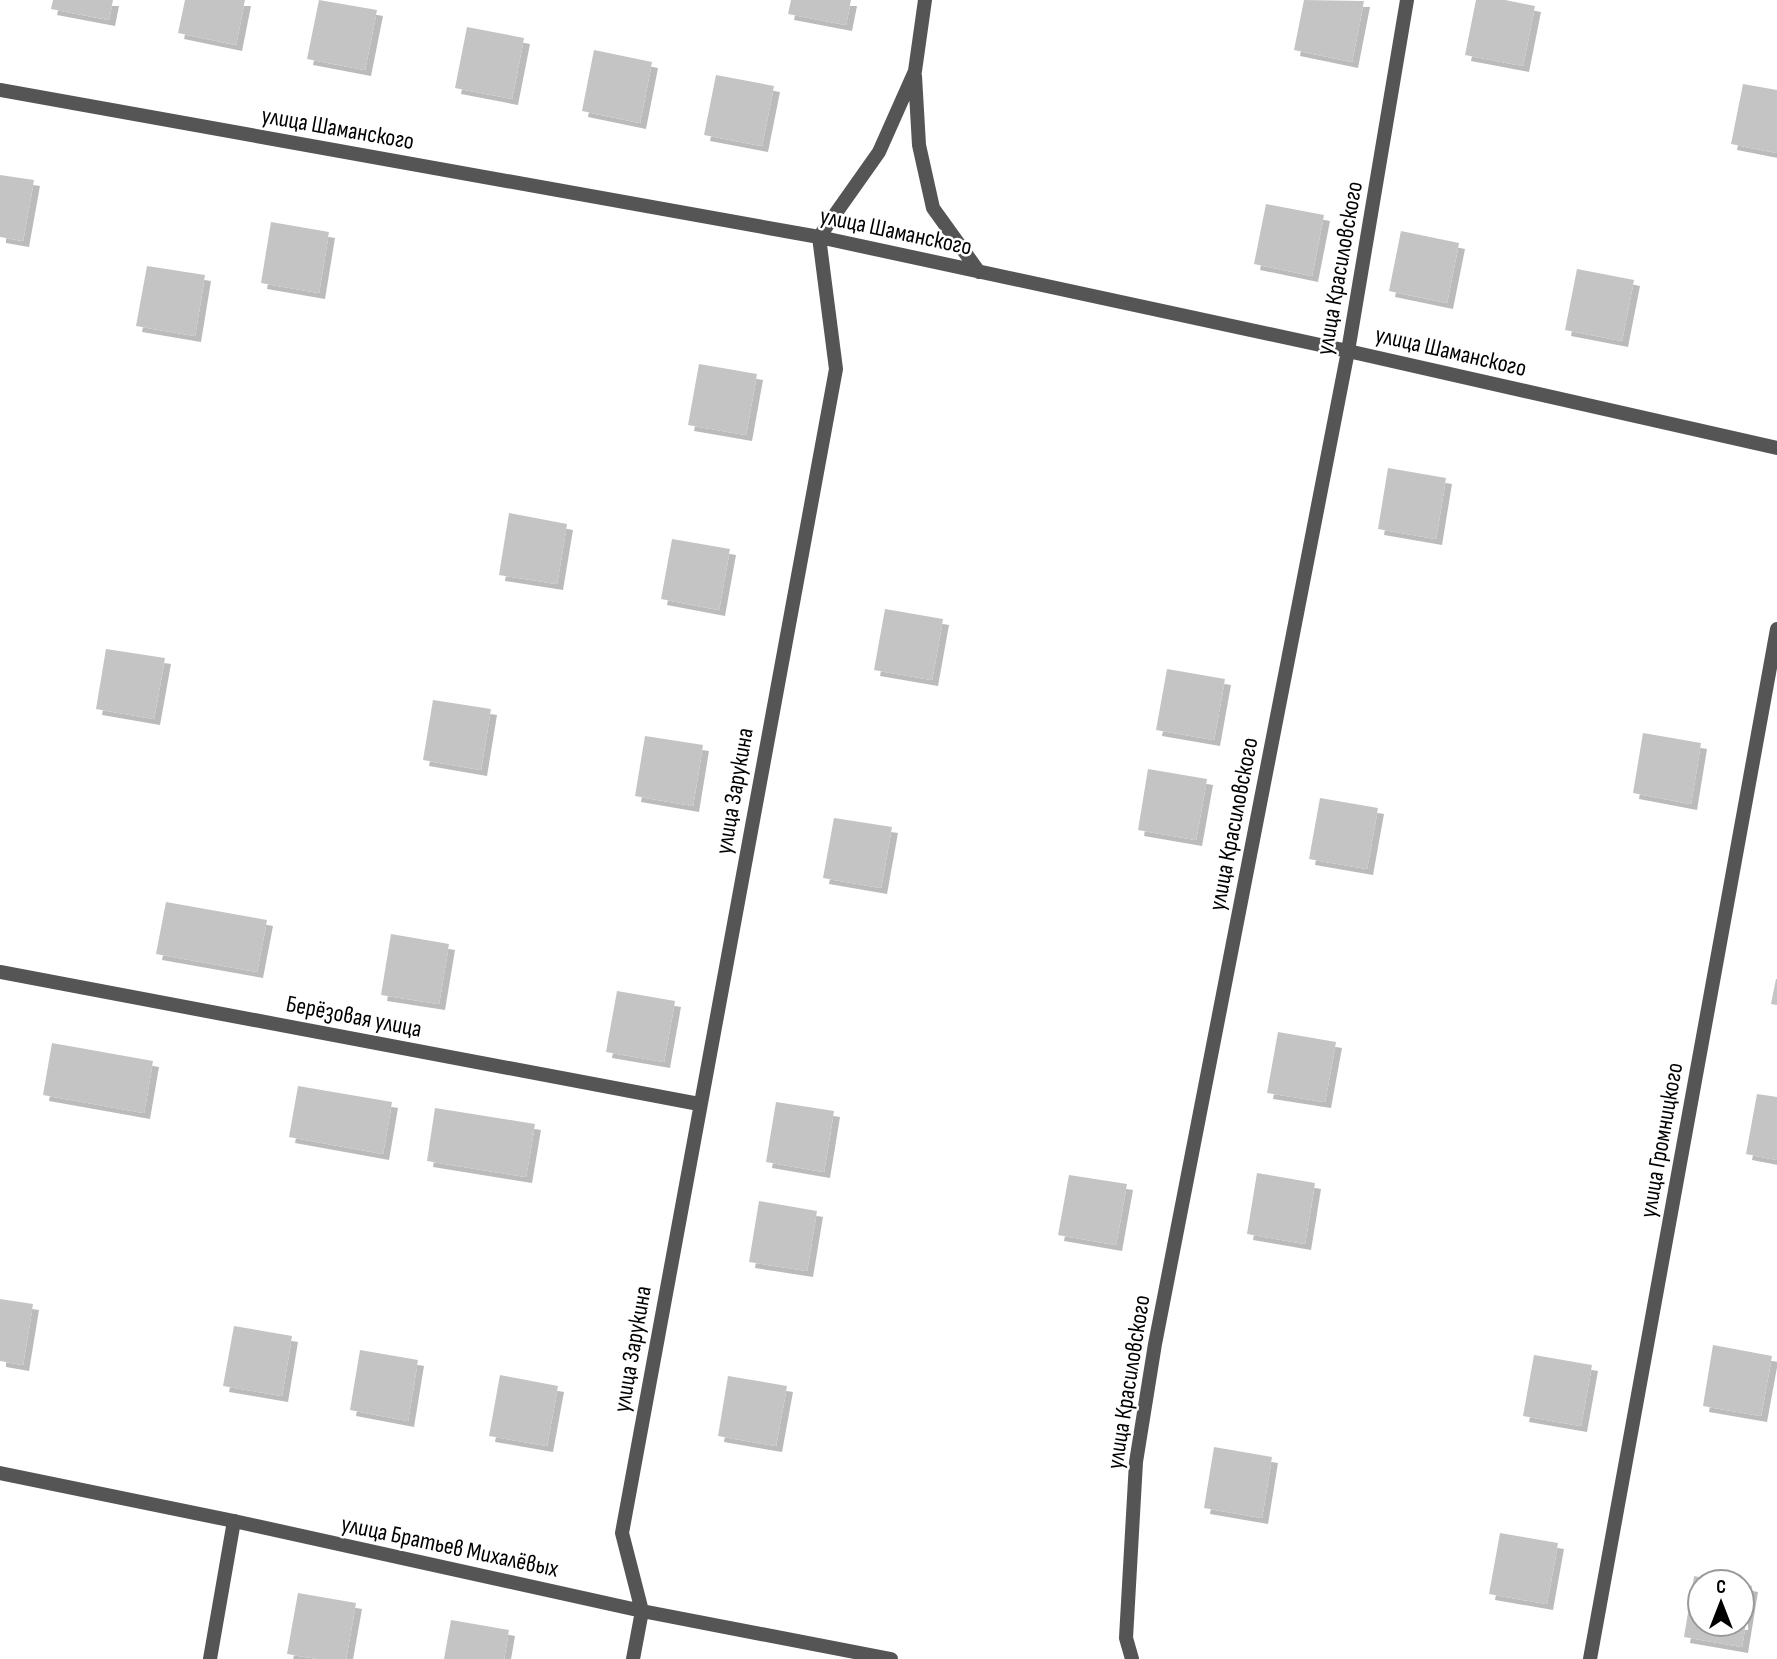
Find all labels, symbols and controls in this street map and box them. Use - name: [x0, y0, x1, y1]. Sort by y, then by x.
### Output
- street label: улица Шаманского: [259, 101, 416, 156]
- street label: улица Красиловского: [1310, 179, 1369, 357]
- street label: улица Шаманского: [817, 201, 974, 262]
- street label: улица Шаманского: [1372, 320, 1529, 383]
- street label: улица Зарукина: [709, 726, 760, 857]
- street label: улица Красиловского: [1202, 735, 1264, 913]
- street label: Берёзовая улица: [284, 989, 424, 1044]
- street label: улица Громницкого: [1634, 1060, 1689, 1220]
- street label: улица Зарукина: [607, 1284, 658, 1415]
- street label: улица Красиловского: [1100, 1293, 1157, 1471]
- street label: улица Братьев Михалёвых: [339, 1509, 561, 1584]
- north arrow: [1686, 1568, 1756, 1638]
- text: С: [1716, 1576, 1726, 1599]

